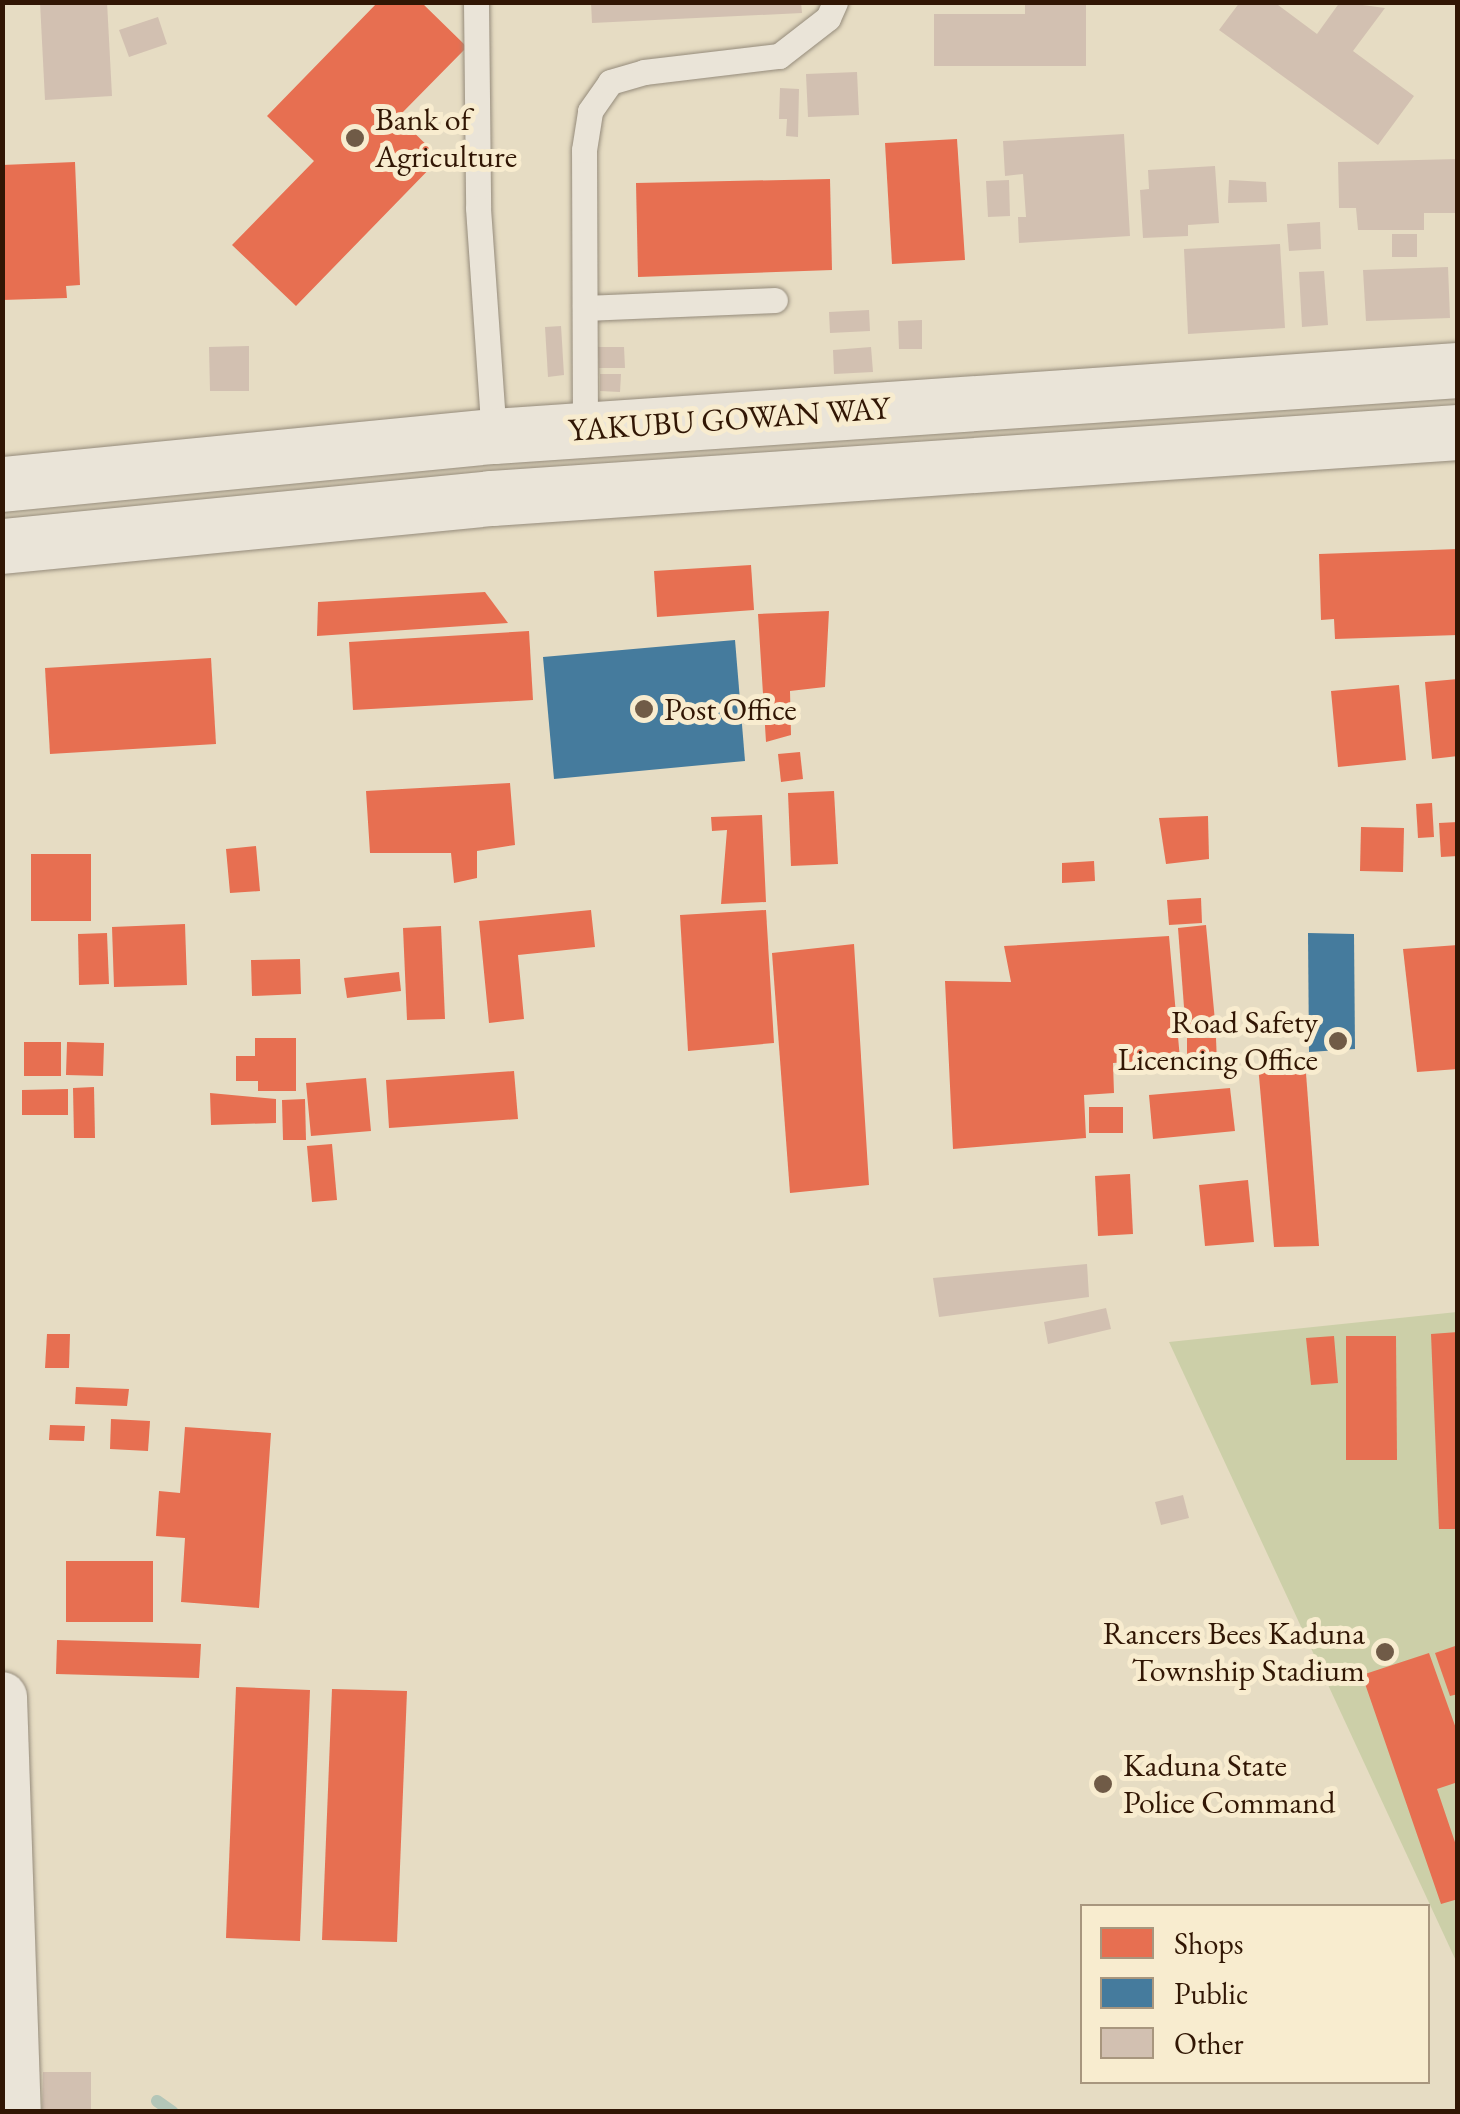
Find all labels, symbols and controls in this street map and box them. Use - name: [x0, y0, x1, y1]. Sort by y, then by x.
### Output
- place label: Bank of Agriculture: [375, 101, 517, 176]
- marker: Bank of Agriculture: [344, 127, 366, 149]
- street label: YAKUBU GOWAN WAY: [567, 389, 891, 449]
- place label: Post Office: [664, 690, 797, 728]
- marker: Post Office: [633, 698, 655, 720]
- place label: Road Safety Licencing Office: [1118, 1004, 1318, 1079]
- marker: Road Safety Licencing Office: [1327, 1030, 1349, 1052]
- place label: Rancers Bees Kaduna Township Stadium: [1103, 1615, 1365, 1690]
- marker: Rancers Bees Kaduna Township Stadium: [1374, 1641, 1396, 1663]
- place label: Kaduna State Police Command: [1123, 1747, 1335, 1822]
- marker: Kaduna State Police Command: [1092, 1773, 1114, 1795]
- legend: [1080, 1904, 1430, 2084]
- text: Shops: [1174, 1924, 1244, 1963]
- text: Public: [1174, 1974, 1248, 2013]
- text: Other: [1174, 2024, 1243, 2063]

